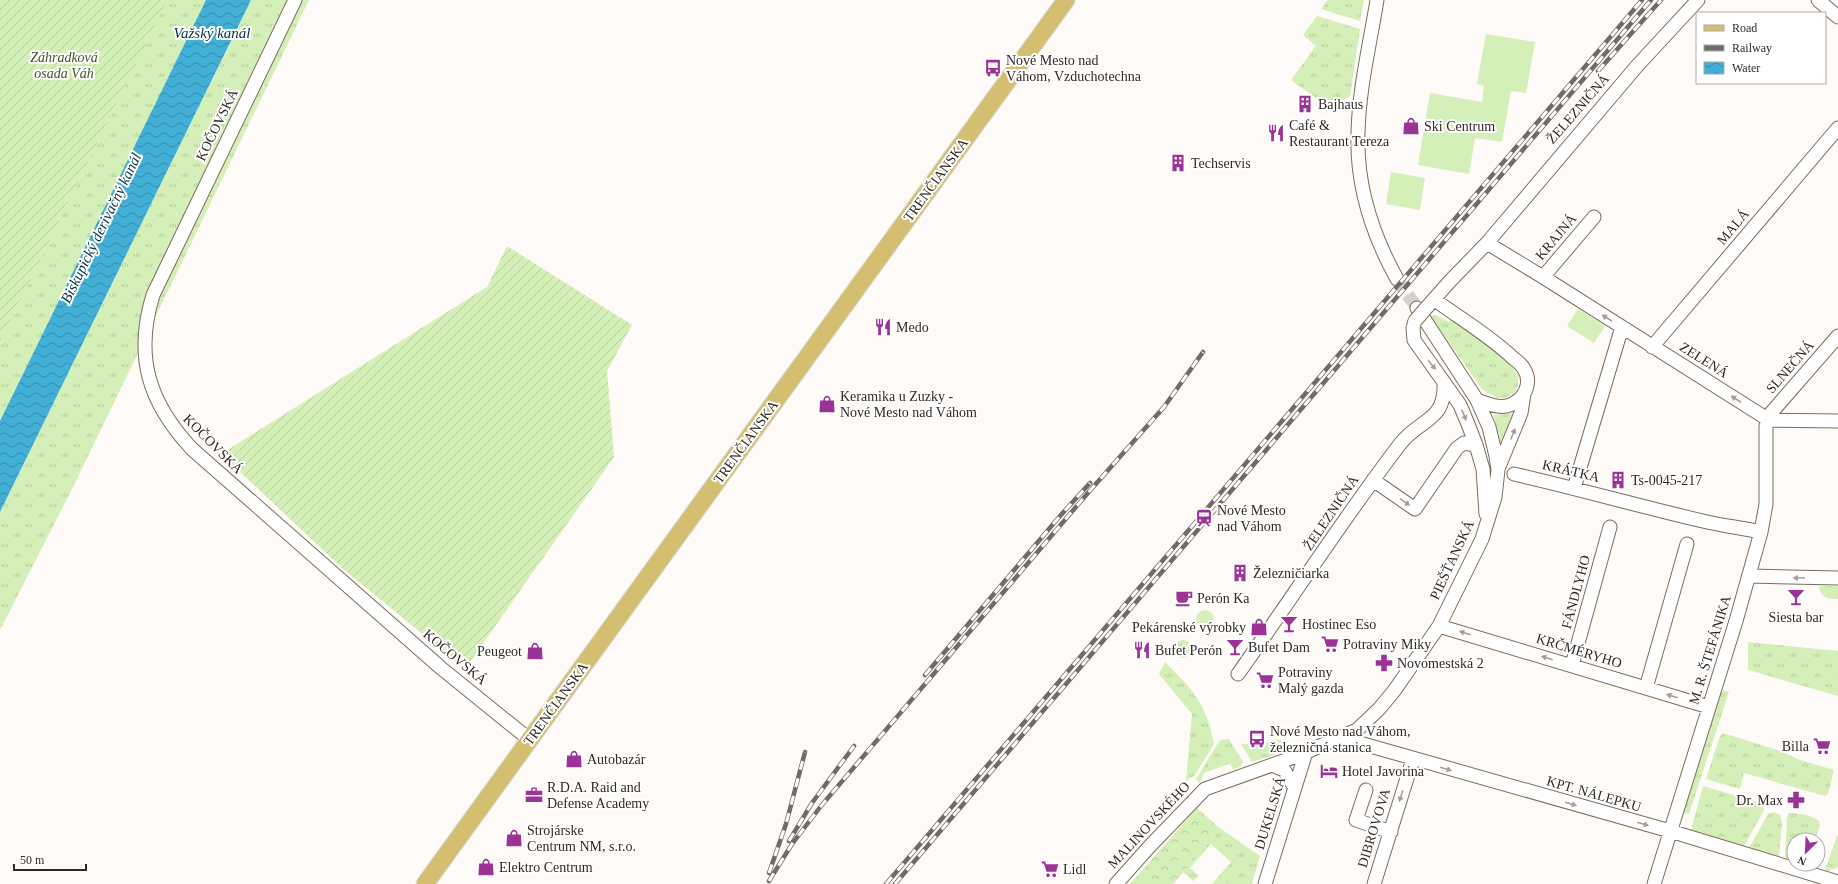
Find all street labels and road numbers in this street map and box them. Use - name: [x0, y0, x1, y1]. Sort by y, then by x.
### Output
- street label: ŽELEZNIČNÁ: [1543, 70, 1613, 147]
- street label: KOČOVSKÁ: [192, 86, 241, 163]
- street label: TRENČIANSKA: [900, 134, 972, 224]
- street label: MALÁ: [1713, 205, 1753, 248]
- street label: KRAJNÁ: [1532, 210, 1580, 263]
- street label: SLNEČNÁ: [1762, 336, 1817, 396]
- street label: ZELENÁ: [1677, 338, 1732, 381]
- street label: TRENČIANSKA: [710, 396, 782, 486]
- street label: KOČOVSKÁ: [180, 410, 247, 477]
- street label: KRÁTKA: [1541, 456, 1602, 485]
- street label: ŽELEZNIČNÁ: [1300, 471, 1362, 553]
- street label: PIEŠŤANSKÁ: [1426, 517, 1477, 602]
- street label: FÁNDLYHO: [1558, 553, 1593, 630]
- street label: M. R. ŠTEFÁNIKA: [1685, 592, 1734, 707]
- street label: KOČOVSKÁ: [420, 625, 491, 688]
- street label: KRČMÉRYHO: [1534, 630, 1624, 671]
- street label: TRENČIANSKA: [520, 658, 592, 748]
- street label: KPT. NÁLEPKU: [1545, 772, 1643, 815]
- street label: DUKELSKÁ: [1251, 774, 1288, 851]
- street label: MALINOVSKÉHO: [1104, 778, 1193, 871]
- street label: DIBROVOVA: [1355, 786, 1393, 869]

